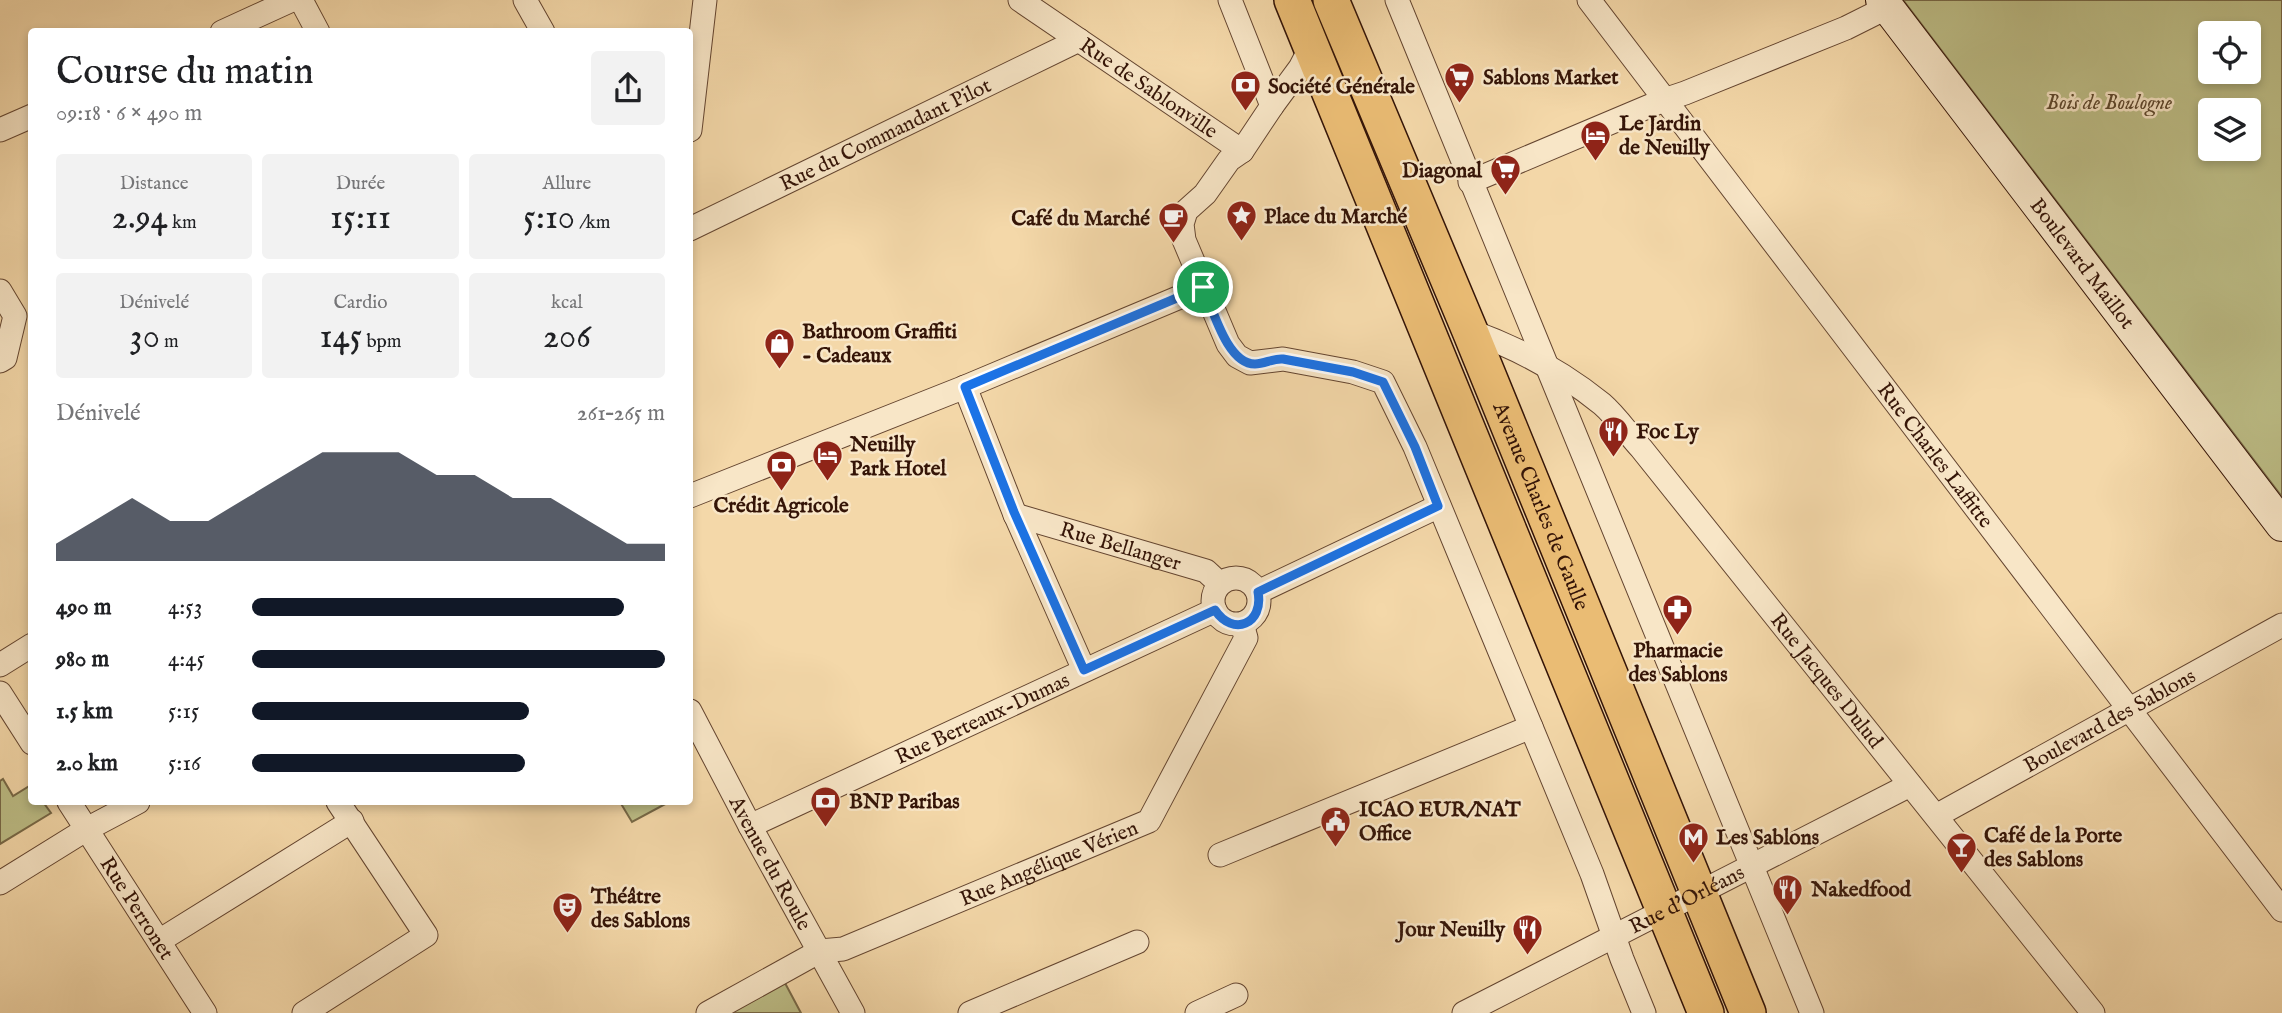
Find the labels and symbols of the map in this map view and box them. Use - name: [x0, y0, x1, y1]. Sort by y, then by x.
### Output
- street label: Rue de Sablonville: [1074, 32, 1223, 146]
- supermarket icon: Sablons Market: [1443, 60, 1477, 104]
- place label: Sablons Market: [1483, 65, 1619, 92]
- bank icon: Société Générale: [1228, 69, 1262, 113]
- street label: Rue du Commandant Pilot: [776, 73, 996, 198]
- place label: Société Générale: [1268, 74, 1415, 101]
- park label: Bois de Boulogne: [2046, 90, 2172, 117]
- place label: Le Jardin de Neuilly: [1619, 111, 1710, 162]
- hotel icon: Le Jardin de Neuilly: [1579, 118, 1613, 162]
- supermarket icon: Diagonal: [1488, 153, 1522, 197]
- place label: Diagonal: [1402, 158, 1483, 185]
- street label: Boulevard Maillot: [2023, 193, 2140, 335]
- place icon: Place du Marché: [1224, 199, 1258, 243]
- cafe icon: Café du Marché: [1156, 201, 1190, 245]
- place label: Place du Marché: [1264, 204, 1408, 231]
- place label: Café du Marché: [1011, 206, 1150, 233]
- pin: [1173, 257, 1233, 317]
- place label: Bathroom Graffiti - Cadeaux: [802, 319, 958, 370]
- shop icon: Bathroom Graffiti - Cadeaux: [762, 326, 796, 370]
- street label: Rue Charles Laffitte: [1870, 378, 1999, 534]
- street label: Avenue Charles de Gaulle: [1485, 398, 1595, 615]
- restaurant icon: Foc Ly: [1596, 414, 1630, 458]
- place label: Foc Ly: [1636, 419, 1700, 446]
- place label: Neuilly Park Hotel: [849, 432, 947, 483]
- hotel icon: Neuilly Park Hotel: [810, 439, 844, 483]
- bank icon: Crédit Agricole: [764, 448, 798, 492]
- place label: Crédit Agricole: [713, 493, 849, 520]
- street label: Rue Bellanger: [1056, 517, 1184, 578]
- pharmacy icon: Pharmacie des Sablons: [1661, 593, 1695, 637]
- street label: Rue Jacques Dulud: [1763, 608, 1888, 755]
- place label: Pharmacie des Sablons: [1628, 638, 1728, 689]
- street label: Boulevard des Sablons: [2019, 663, 2201, 780]
- street label: Rue Berteaux-Dumas: [891, 667, 1074, 772]
- bank icon: BNP Paribas: [809, 784, 843, 828]
- place label: BNP Paribas: [849, 789, 960, 816]
- street label: Avenue du Roule: [721, 791, 817, 936]
- place label: ICAO EUR/NAT Office: [1359, 797, 1521, 848]
- public building icon: ICAO EUR/NAT Office: [1319, 804, 1353, 848]
- street label: Rue Angélique Vérien: [956, 815, 1142, 914]
- metro station icon: Les Sablons: [1676, 820, 1710, 864]
- place label: Café de la Porte des Sablons: [1984, 823, 2123, 874]
- place label: Les Sablons: [1716, 825, 1819, 852]
- bar icon: Café de la Porte des Sablons: [1944, 830, 1978, 874]
- street label: Rue Perronet: [93, 852, 179, 965]
- street label: Rue d'Orléans: [1625, 860, 1750, 941]
- restaurant icon: Nakedfood: [1771, 872, 1805, 916]
- place label: Nakedfood: [1810, 877, 1912, 904]
- place label: Théâtre des Sablons: [590, 884, 690, 935]
- theatre icon: Théâtre des Sablons: [551, 891, 585, 935]
- restaurant icon: Jour Neuilly: [1511, 912, 1545, 956]
- place label: Jour Neuilly: [1394, 917, 1506, 944]

